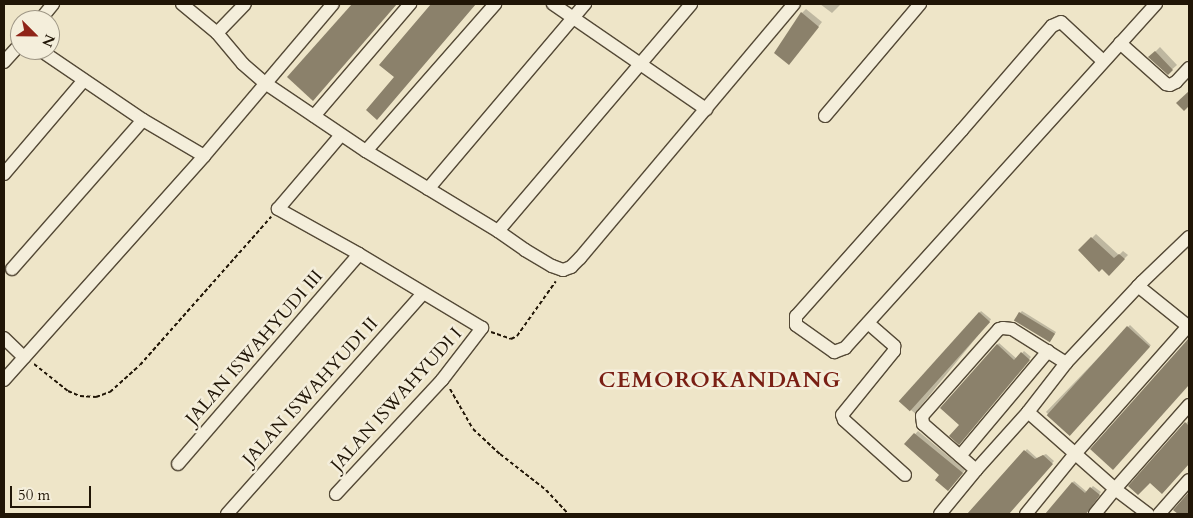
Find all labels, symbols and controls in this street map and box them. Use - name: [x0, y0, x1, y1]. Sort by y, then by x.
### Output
- north arrow: [10, 10, 60, 60]
- text: N: [37, 31, 59, 50]
- street label: JALAN ISWAHYUDI III: [182, 266, 328, 430]
- street label: JALAN ISWAHYUDI II: [239, 314, 383, 470]
- street label: JALAN ISWAHYUDI I: [327, 324, 467, 476]
- district label: CEMOROKANDANG: [597, 368, 843, 394]
- scale bar: [12, 476, 94, 508]
- text: 50 m: [18, 485, 50, 505]

